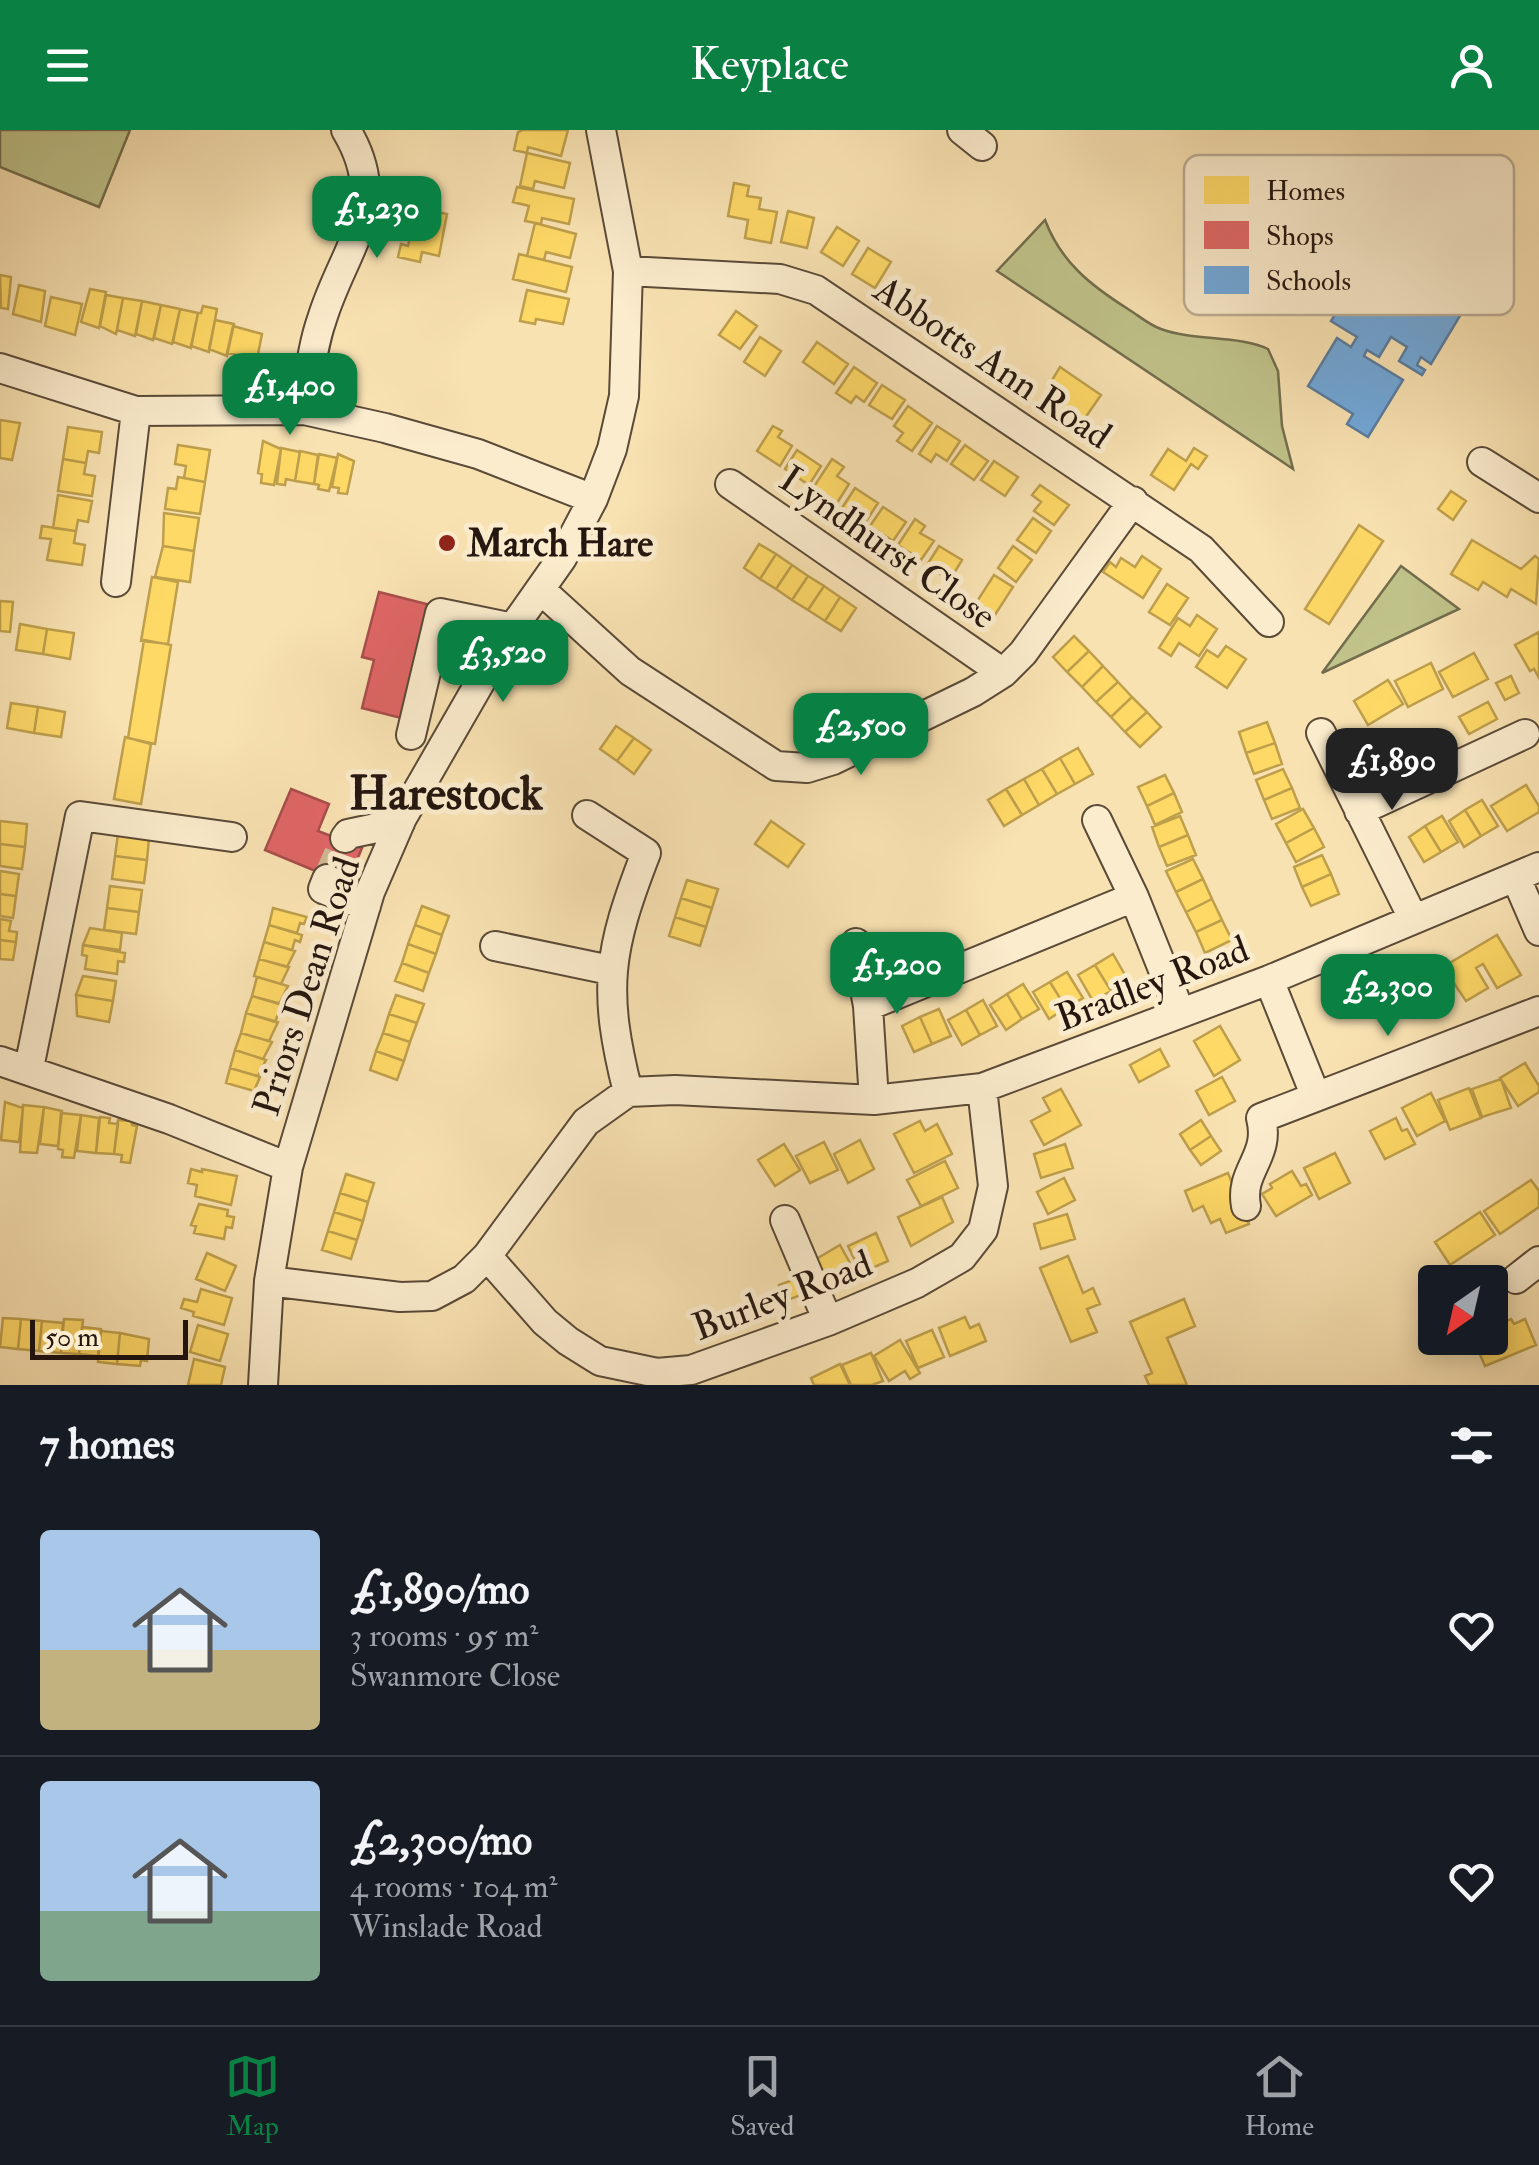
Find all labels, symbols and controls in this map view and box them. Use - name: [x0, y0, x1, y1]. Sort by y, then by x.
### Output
- text: Keyplace: [690, 37, 849, 93]
- icon: menu: [40, 38, 95, 93]
- icon: person: [1444, 38, 1499, 93]
- legend: [1184, 155, 1514, 315]
- text: Homes: [1266, 174, 1345, 209]
- pin: £1,230: [296, 176, 458, 261]
- text: £1,230: [334, 188, 420, 228]
- text: Shops: [1266, 219, 1333, 254]
- text: Schools: [1266, 264, 1351, 299]
- street label: Abbotts Ann Road: [864, 265, 1121, 460]
- pin: £1,400: [209, 353, 371, 438]
- text: £1,400: [244, 365, 336, 405]
- street label: Lyndhurst Close: [770, 455, 1005, 640]
- place label: March Hare: [466, 520, 653, 568]
- marker: March Hare: [436, 532, 458, 554]
- pin: £3,520: [422, 620, 584, 705]
- text: £3,520: [459, 632, 547, 672]
- pin: £2,500: [780, 693, 942, 778]
- text: £2,500: [815, 705, 907, 745]
- pin: £1,890: [1311, 728, 1473, 813]
- text: £1,890: [1348, 740, 1436, 780]
- district label: Harestock: [349, 764, 544, 824]
- street label: Priors Dean Road: [243, 851, 371, 1122]
- street label: Bradley Road: [1049, 925, 1256, 1043]
- pin: £1,200: [816, 932, 978, 1017]
- text: £1,200: [852, 944, 942, 984]
- pin: £2,300: [1307, 954, 1469, 1039]
- text: £2,300: [1343, 966, 1433, 1006]
- street label: Burley Road: [686, 1240, 879, 1352]
- north arrow: [1418, 1265, 1508, 1355]
- map controls: [1418, 1265, 1508, 1355]
- scale bar: [30, 1315, 188, 1360]
- text: 50 m: [45, 1320, 99, 1355]
- icon: filters: [1444, 1418, 1499, 1473]
- text: 7 homes: [40, 1419, 175, 1471]
- text: £1,890/mo: [350, 1564, 530, 1616]
- icon: home: [120, 1570, 240, 1690]
- icon: heart: [1444, 1603, 1499, 1658]
- text: 3 rooms · 95 m²: [350, 1616, 538, 1656]
- text: Swanmore Close: [350, 1656, 560, 1696]
- text: £2,300/mo: [350, 1815, 532, 1867]
- icon: home: [120, 1821, 240, 1941]
- icon: heart: [1444, 1854, 1499, 1909]
- text: 4 rooms · 104 m²: [350, 1867, 558, 1907]
- text: Winslade Road: [350, 1907, 543, 1947]
- tab: Map: [225, 2049, 280, 2144]
- tab: Saved: [730, 2049, 794, 2144]
- tab: Home: [1244, 2049, 1314, 2144]

